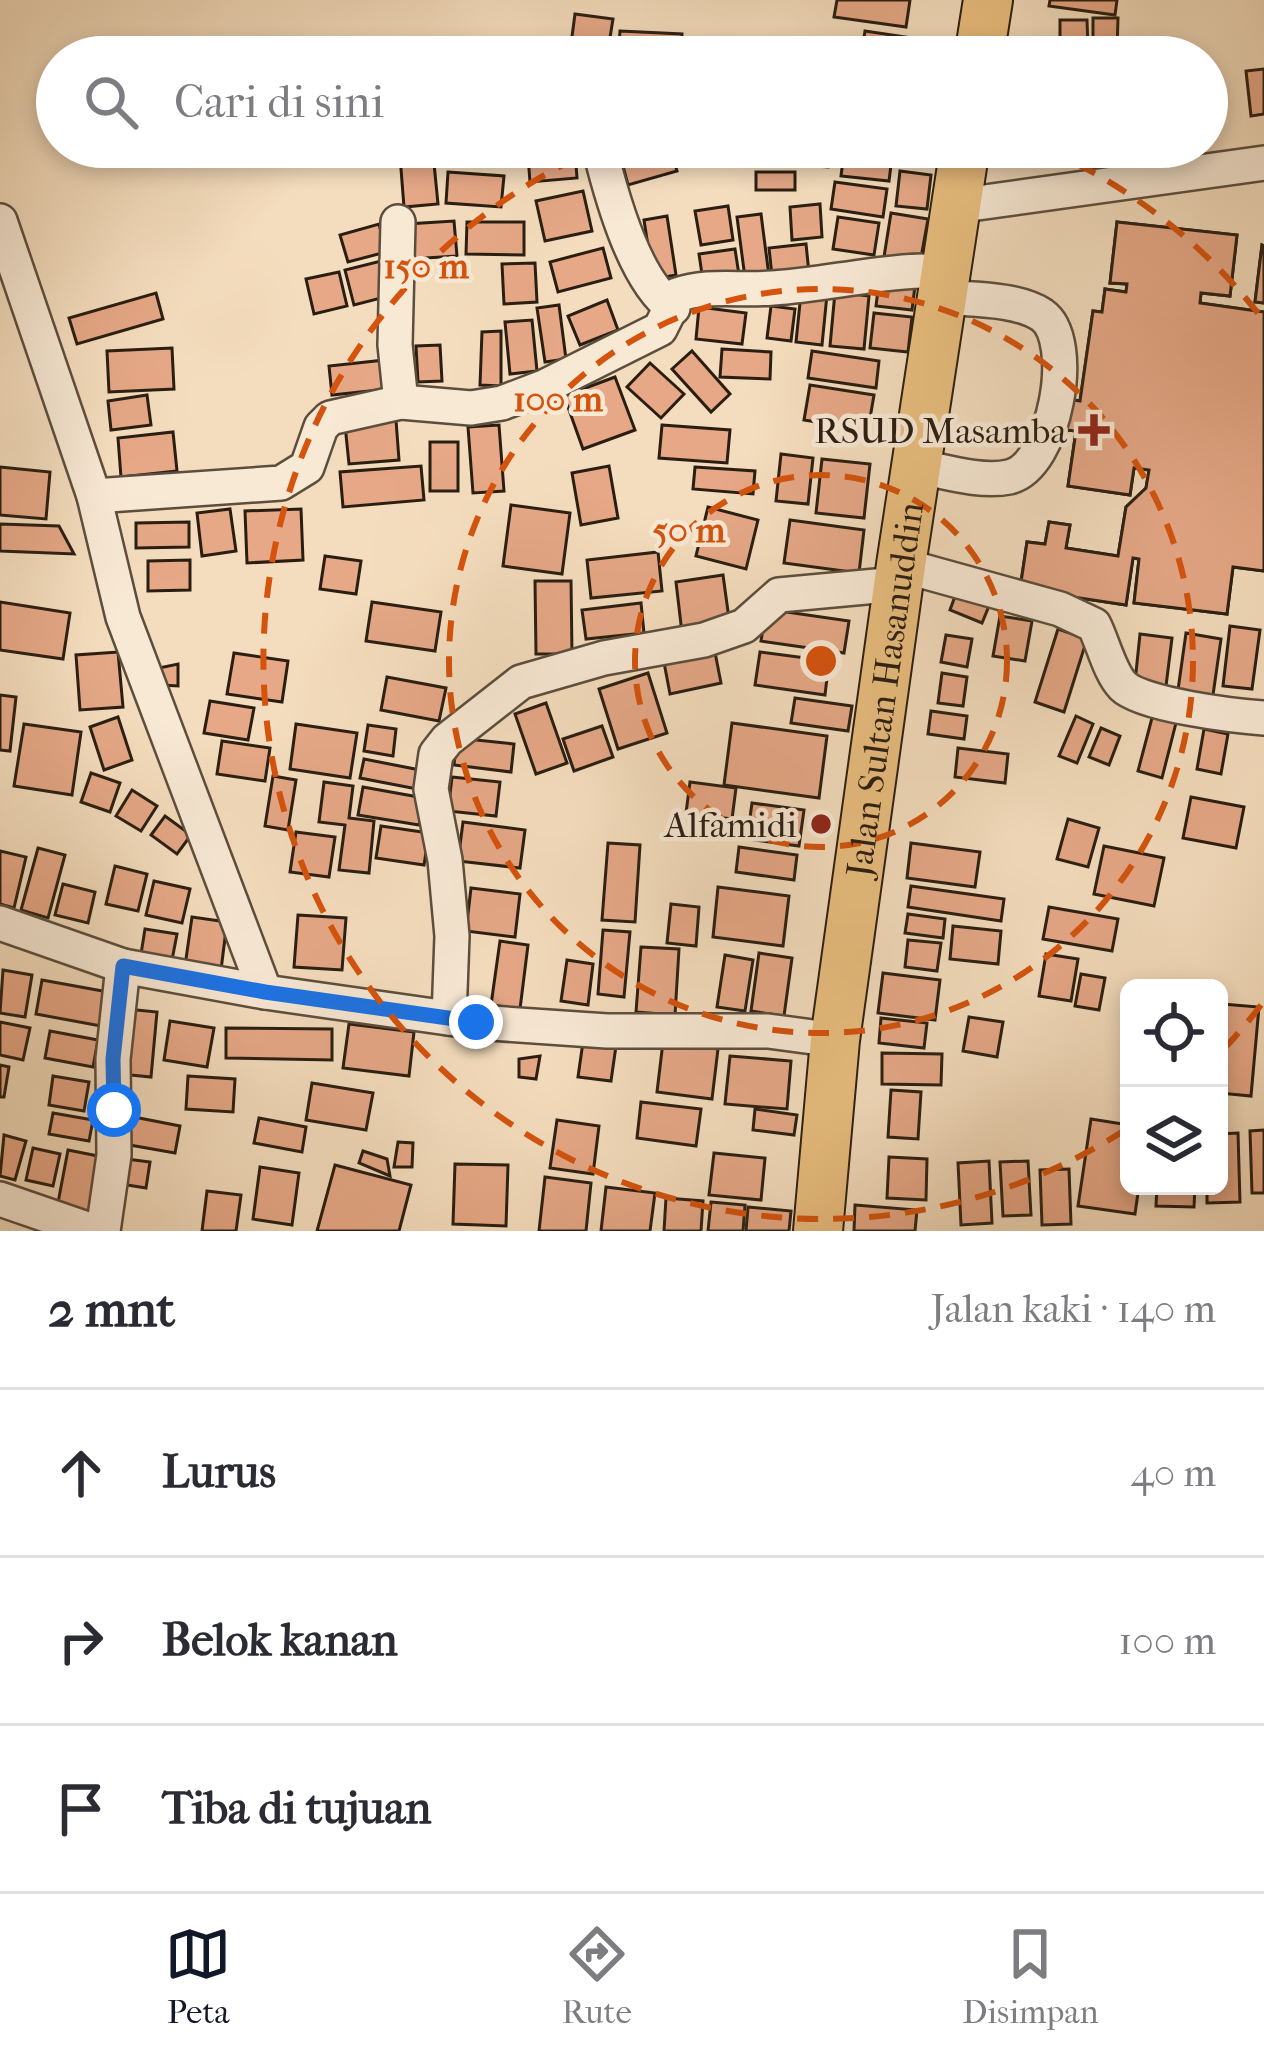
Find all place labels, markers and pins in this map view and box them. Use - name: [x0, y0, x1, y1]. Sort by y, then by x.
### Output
- place label: RSUD Masamba: [814, 410, 1067, 452]
- marker: RSUD Masamba: [1078, 414, 1110, 446]
- centre of rings: [800, 640, 842, 682]
- place label: Alfamidi: [663, 804, 797, 846]
- marker: Alfamidi: [808, 811, 834, 837]

